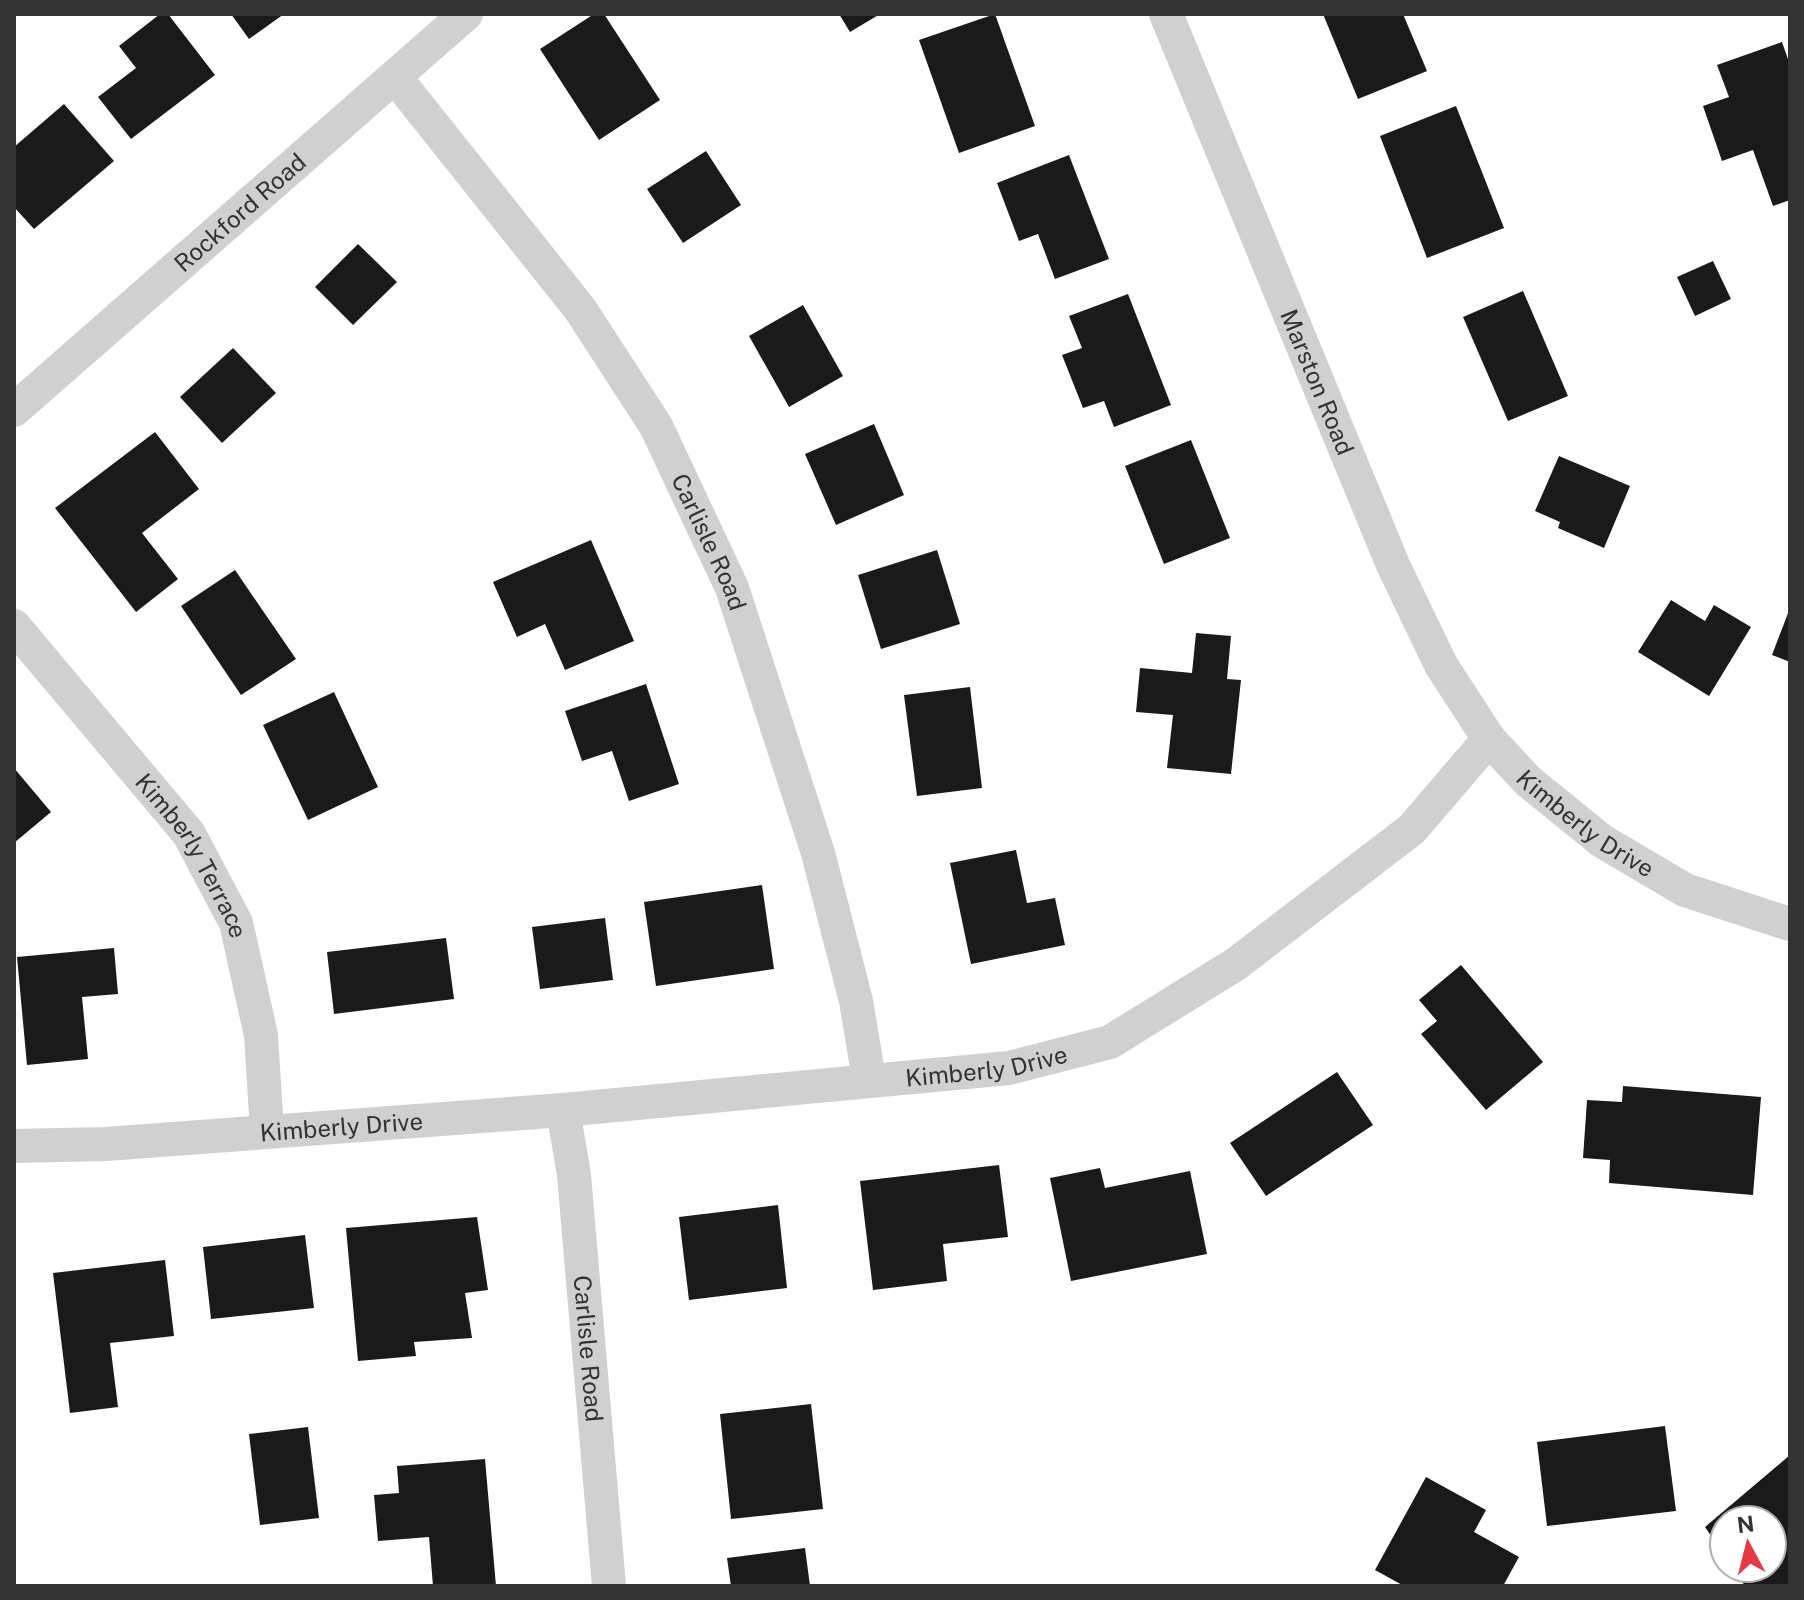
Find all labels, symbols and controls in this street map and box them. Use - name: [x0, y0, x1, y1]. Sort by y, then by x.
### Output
- street label: Rockford Road: [168, 147, 311, 277]
- street label: Marston Road: [1275, 305, 1360, 459]
- street label: Carlisle Road: [666, 469, 752, 614]
- street label: Kimberly Drive: [1511, 764, 1659, 883]
- street label: Kimberly Terrace: [130, 768, 253, 940]
- street label: Kimberly Drive: [904, 1040, 1070, 1092]
- street label: Kimberly Drive: [259, 1106, 424, 1147]
- street label: Carlisle Road: [569, 1274, 609, 1423]
- north arrow: [1708, 1504, 1788, 1584]
- text: N: [1735, 1510, 1756, 1538]

